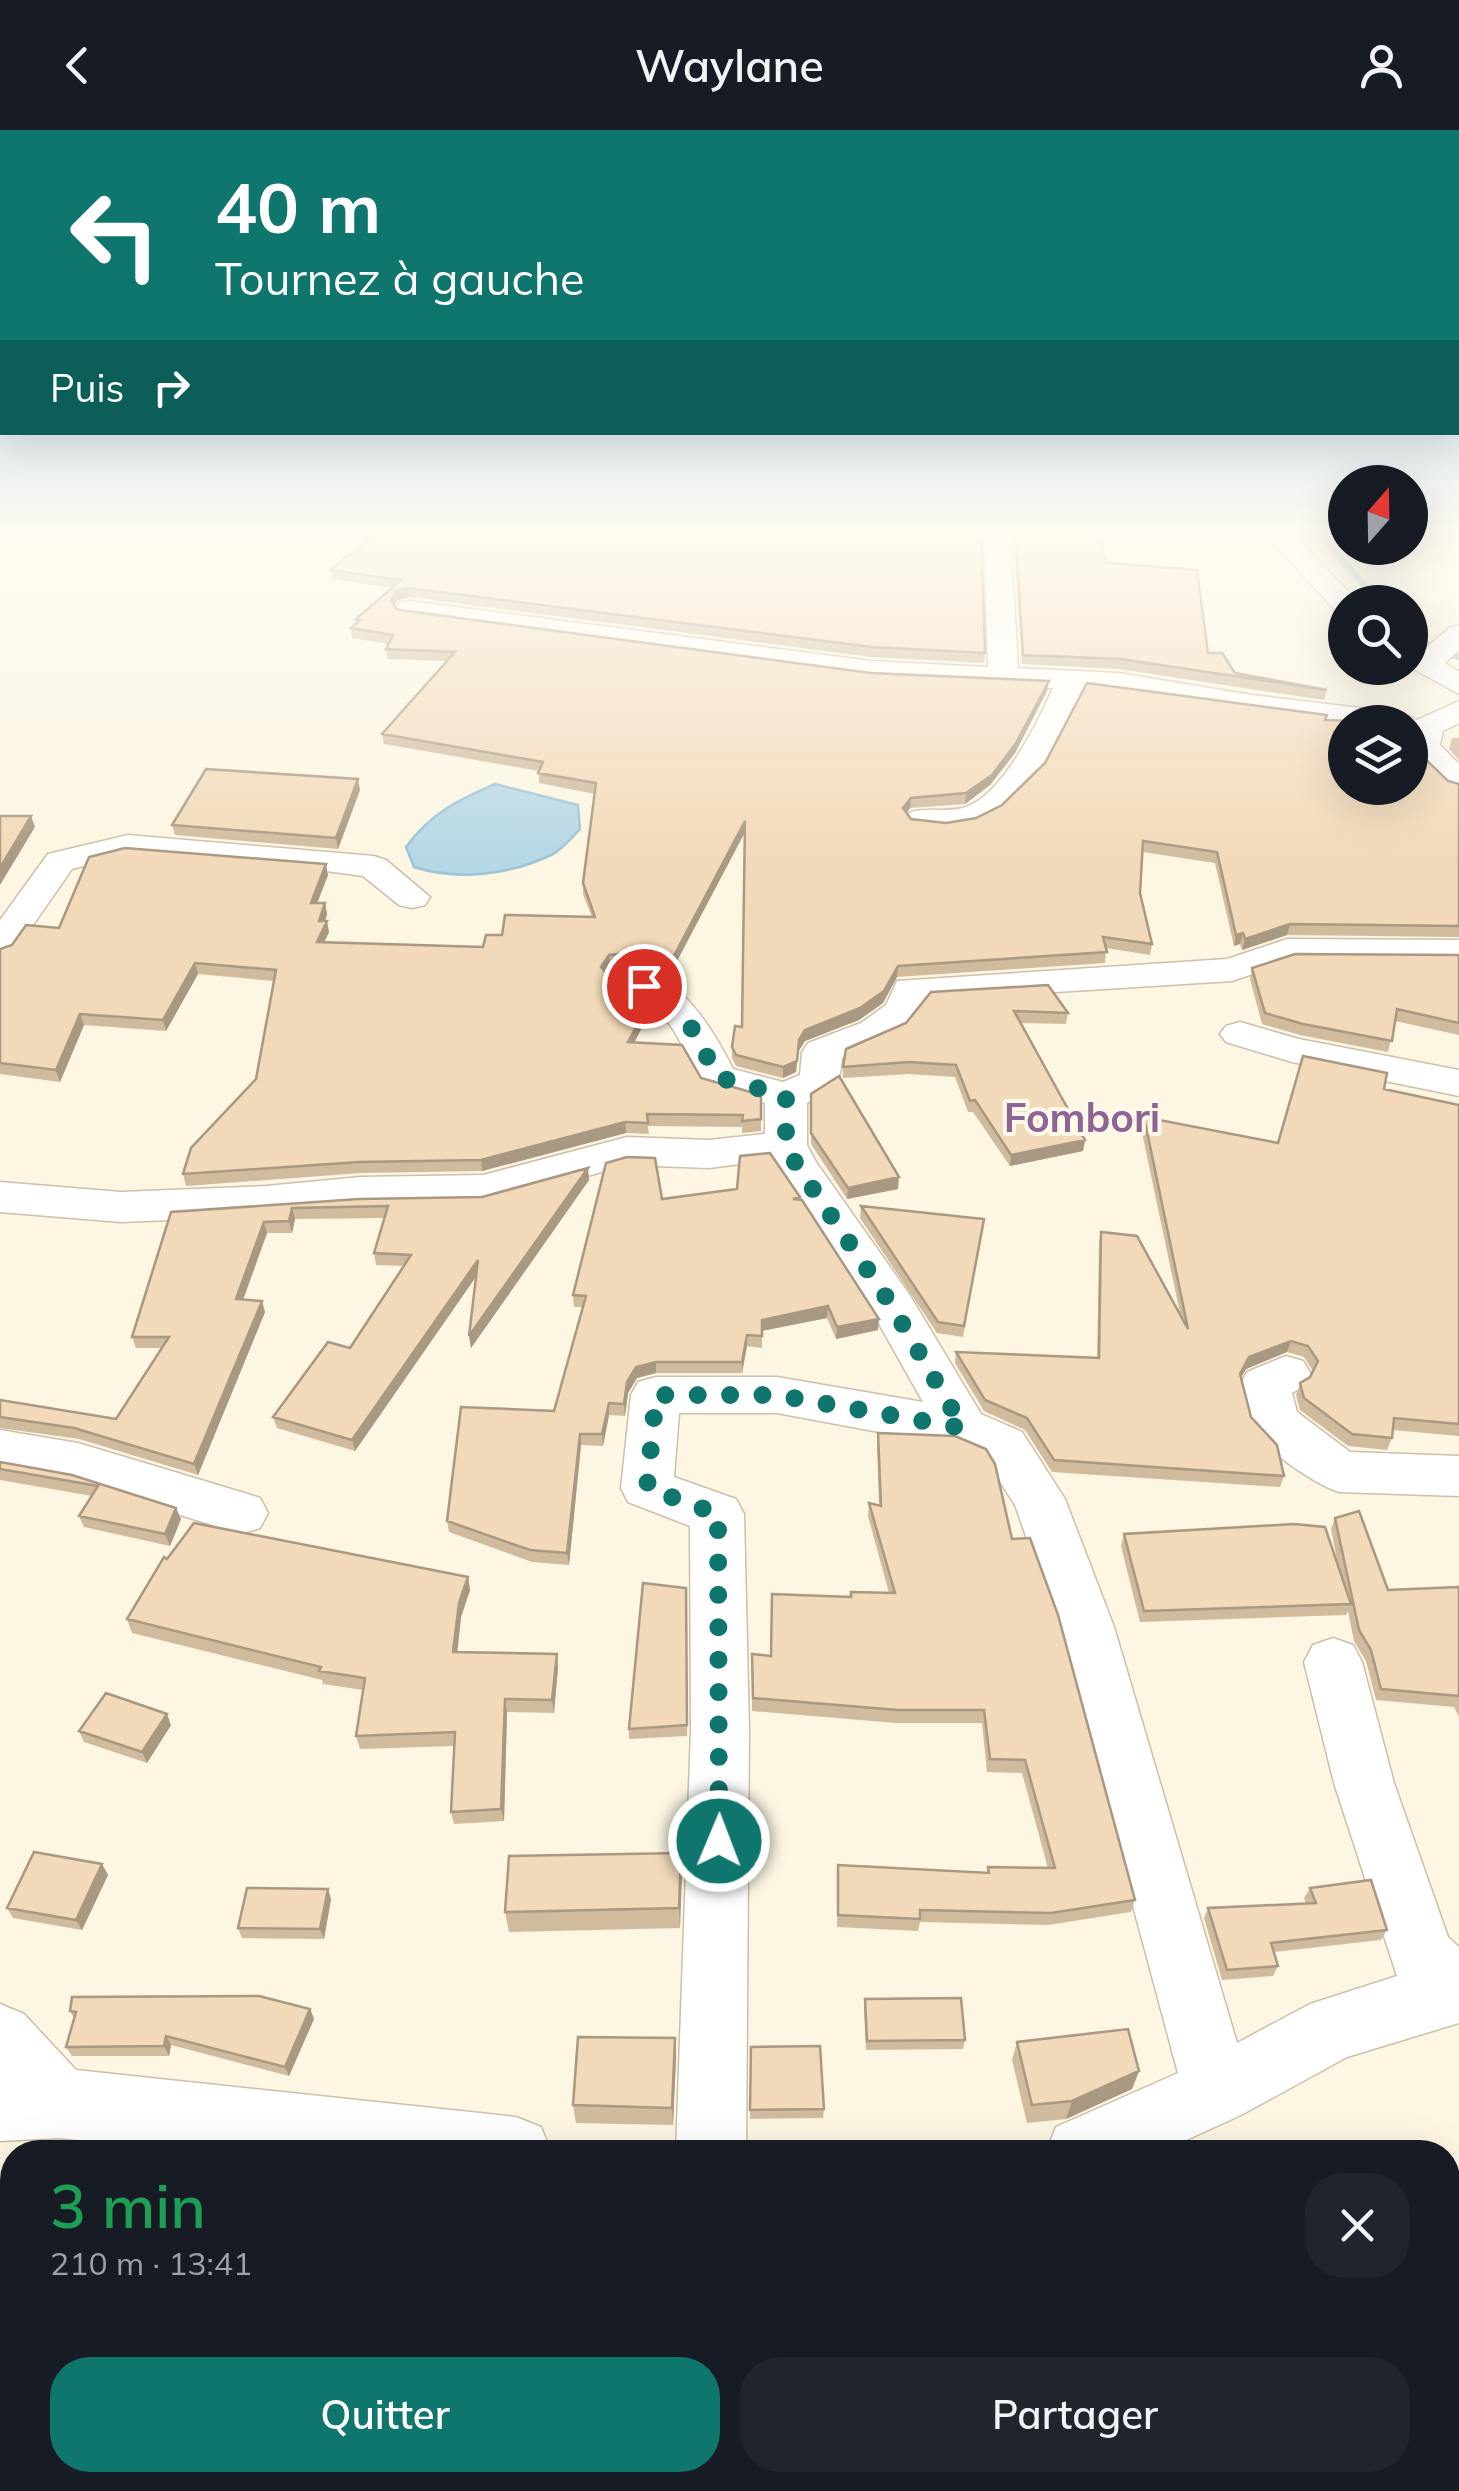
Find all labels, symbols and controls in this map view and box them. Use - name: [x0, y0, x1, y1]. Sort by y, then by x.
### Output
- text: Waylane: [635, 37, 824, 93]
- icon: back: [50, 38, 105, 93]
- icon: person: [1354, 38, 1409, 93]
- text: 40 m: [215, 163, 381, 251]
- icon: left: [50, 170, 180, 300]
- text: Tournez à gauche: [215, 250, 585, 306]
- icon: right: [144, 360, 199, 415]
- text: Puis: [50, 364, 124, 412]
- north arrow: [1328, 465, 1428, 565]
- map controls: [1328, 465, 1428, 805]
- button: search: [1328, 585, 1428, 685]
- button: layers: [1328, 705, 1428, 805]
- pin: [602, 944, 687, 1029]
- icon: arrive: [617, 959, 672, 1014]
- district label: Fombori: [1004, 1092, 1160, 1142]
- position arrow: [667, 1789, 771, 1893]
- text: 3 min: [50, 2168, 206, 2243]
- button: close: [1305, 2173, 1410, 2278]
- text: 210 m · 13:41: [50, 2243, 252, 2283]
- button: Quitter: [50, 2357, 720, 2472]
- button: Partager: [740, 2357, 1410, 2472]

